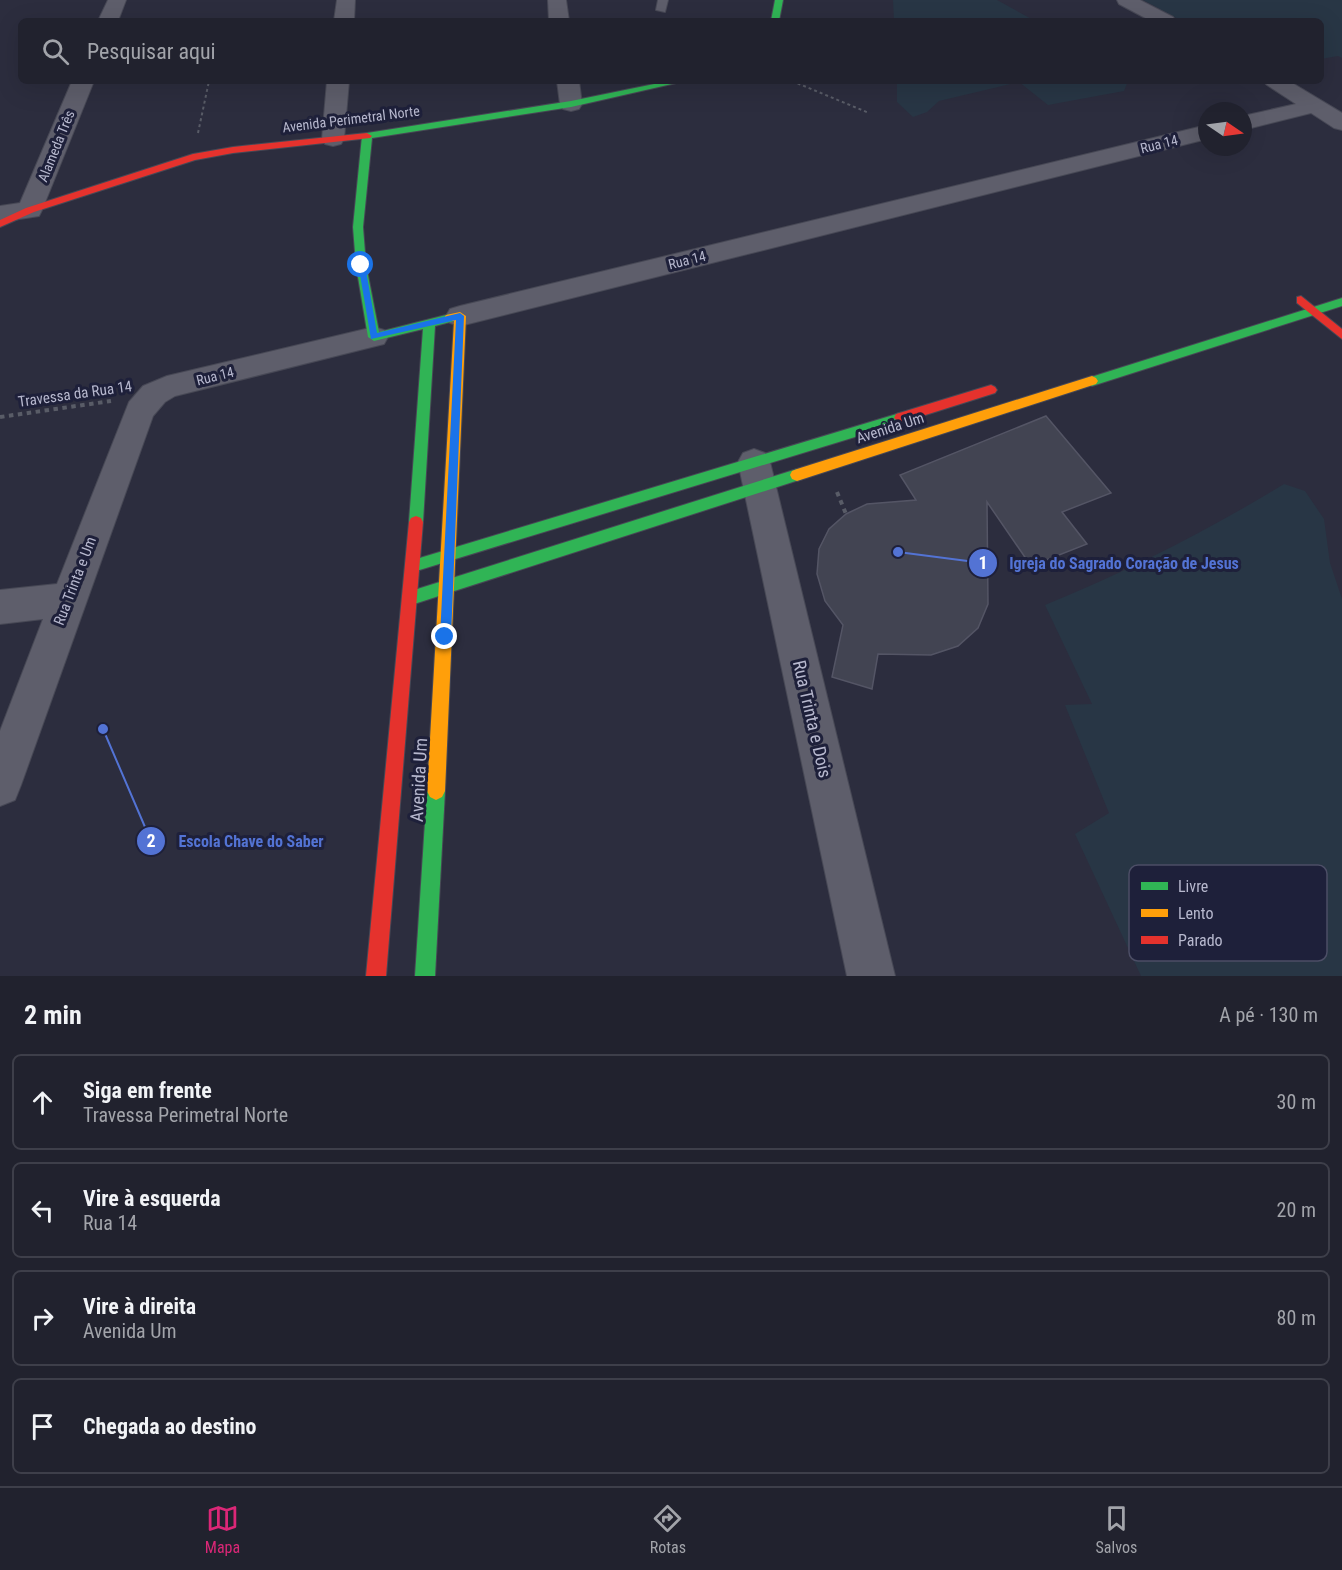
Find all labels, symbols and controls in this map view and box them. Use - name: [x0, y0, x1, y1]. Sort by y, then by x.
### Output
- search box: [18, 18, 1324, 84]
- icon: search: [39, 35, 72, 68]
- text: Pesquisar aqui: [87, 39, 216, 64]
- north arrow: [1198, 102, 1252, 156]
- street label: Avenida Perimetral Norte: [281, 103, 421, 135]
- street label: Alameda Três: [34, 108, 78, 184]
- street label: Rua 14: [1139, 132, 1179, 156]
- street label: Rua 14: [667, 248, 707, 272]
- route start: [347, 251, 373, 277]
- street label: Rua 14: [195, 364, 235, 388]
- street label: Travessa da Rua 14: [17, 377, 133, 411]
- street label: Avenida Um: [854, 409, 926, 447]
- street label: Rua Trinta e Um: [50, 534, 100, 628]
- callout: Igreja do Sagrado Coração de Jesus: [968, 546, 1251, 580]
- text: 1: [978, 552, 988, 573]
- text: Igreja do Sagrado Coração de Jesus: [1009, 554, 1239, 573]
- route end: [431, 623, 457, 649]
- street label: Rua Trinta e Dois: [789, 658, 836, 780]
- street label: Avenida Um: [406, 737, 431, 823]
- callout: Escola Chave do Saber: [136, 824, 335, 858]
- text: 2: [146, 830, 156, 851]
- text: Escola Chave do Saber: [178, 832, 324, 851]
- legend: [1129, 865, 1327, 961]
- text: Livre: [1178, 877, 1208, 896]
- text: Lento: [1178, 904, 1213, 923]
- text: Parado: [1178, 931, 1223, 950]
- text: 2 min: [24, 1000, 82, 1030]
- text: A pé · 130 m: [1219, 1003, 1318, 1027]
- text: Siga em frente: [83, 1078, 212, 1103]
- icon: ahead: [26, 1086, 59, 1119]
- text: 30 m: [1277, 1090, 1316, 1114]
- text: Travessa Perimetral Norte: [83, 1103, 288, 1127]
- text: Vire à esquerda: [83, 1186, 221, 1211]
- icon: left: [26, 1194, 59, 1227]
- text: 20 m: [1277, 1198, 1316, 1222]
- text: Rua 14: [83, 1211, 137, 1235]
- text: Vire à direita: [83, 1294, 196, 1319]
- icon: right: [26, 1302, 59, 1335]
- text: 80 m: [1277, 1306, 1316, 1330]
- text: Avenida Um: [83, 1319, 177, 1343]
- icon: arrive: [26, 1410, 59, 1443]
- text: Chegada ao destino: [83, 1414, 257, 1439]
- tab: Mapa: [205, 1502, 240, 1557]
- tab: Rotas: [650, 1502, 686, 1557]
- tab: Salvos: [1096, 1502, 1137, 1557]

